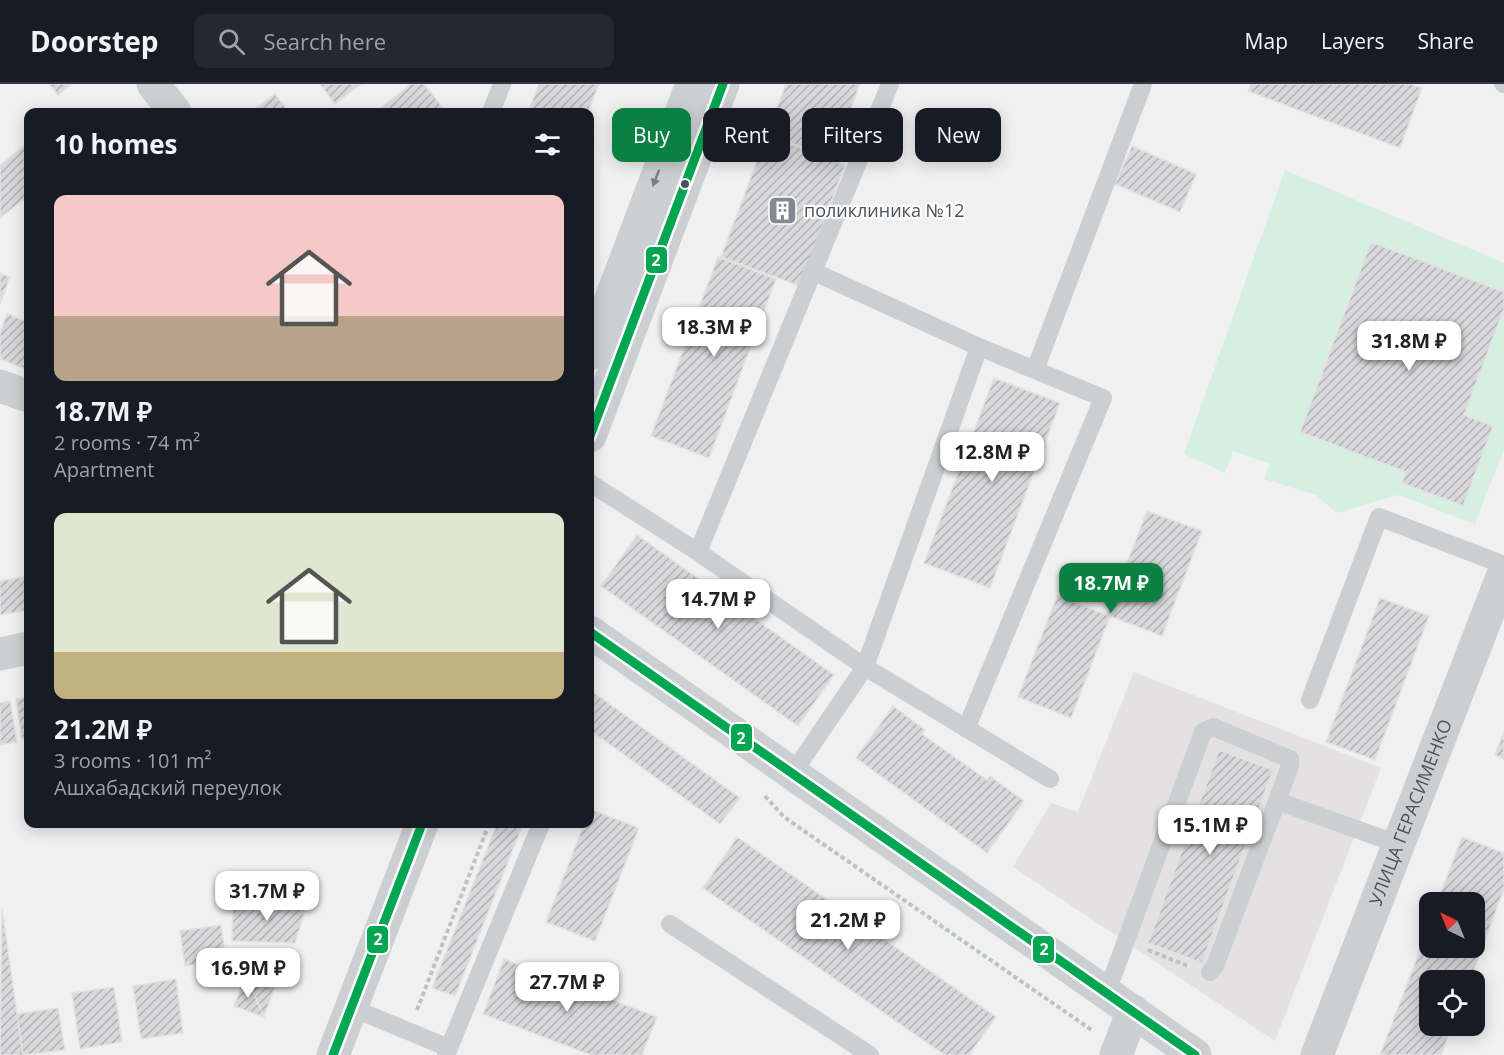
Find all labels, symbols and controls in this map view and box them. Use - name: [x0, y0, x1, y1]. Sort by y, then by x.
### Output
- search box: [194, 14, 614, 68]
- text: Doorstep: [30, 22, 158, 60]
- icon: search: [215, 25, 248, 58]
- text: Search here: [263, 26, 386, 56]
- text: Map: [1245, 27, 1288, 55]
- text: Layers: [1321, 27, 1385, 55]
- text: Share: [1418, 27, 1474, 55]
- chip: Buy: [612, 108, 691, 162]
- chip: Rent: [703, 108, 790, 162]
- chip: Filters: [802, 108, 903, 162]
- chip: New: [915, 108, 1001, 162]
- text: 10 homes: [54, 126, 178, 162]
- icon: filters: [531, 128, 564, 161]
- one-way arrow: [651, 169, 661, 187]
- unlabelled marker: [679, 178, 691, 190]
- building icon: поликлиника №12: [767, 195, 799, 227]
- place label: поликлиника №12: [804, 198, 965, 222]
- icon: home: [255, 234, 363, 342]
- line badge: 2: [645, 246, 668, 274]
- text: 2: [651, 249, 661, 271]
- pin: 18.3M ₽: [659, 307, 769, 358]
- text: 18.3M ₽: [676, 313, 752, 340]
- pin: 31.8M ₽: [1354, 321, 1464, 372]
- text: 31.8M ₽: [1371, 327, 1447, 354]
- text: 18.7M ₽: [54, 393, 152, 429]
- text: 2 rooms · 74 m²: [54, 429, 200, 456]
- pin: 12.8M ₽: [937, 432, 1047, 483]
- text: 12.8M ₽: [954, 438, 1030, 465]
- text: Apartment: [54, 456, 154, 483]
- icon: home: [255, 552, 363, 660]
- pin: 18.7M ₽: [1056, 563, 1166, 614]
- text: 18.7M ₽: [1073, 569, 1149, 596]
- pin: 14.7M ₽: [663, 579, 773, 630]
- text: 14.7M ₽: [680, 585, 756, 612]
- text: 21.2M ₽: [54, 711, 152, 747]
- street label: УЛИЦА ГЕРАСИМЕНКО: [1363, 716, 1457, 909]
- line badge: 2: [730, 723, 753, 752]
- text: 2: [736, 727, 746, 749]
- text: 3 rooms · 101 m²: [54, 747, 212, 774]
- text: Ашхабадский переулок: [54, 774, 282, 801]
- pin: 15.1M ₽: [1155, 805, 1265, 856]
- text: 15.1M ₽: [1172, 811, 1248, 838]
- pin: 31.7M ₽: [212, 871, 322, 922]
- text: 31.7M ₽: [229, 877, 305, 904]
- north arrow: [1419, 892, 1485, 958]
- map controls: [1419, 892, 1485, 1036]
- pin: 21.2M ₽: [793, 900, 903, 951]
- text: 21.2M ₽: [810, 906, 886, 933]
- line badge: 2: [366, 925, 389, 954]
- text: 2: [373, 928, 383, 950]
- line badge: 2: [1032, 935, 1055, 964]
- text: 2: [1039, 938, 1049, 960]
- pin: 16.9M ₽: [193, 948, 303, 999]
- text: 16.9M ₽: [210, 954, 286, 981]
- pin: 27.7M ₽: [512, 962, 622, 1013]
- text: 27.7M ₽: [529, 968, 605, 995]
- button: locate: [1419, 970, 1485, 1036]

